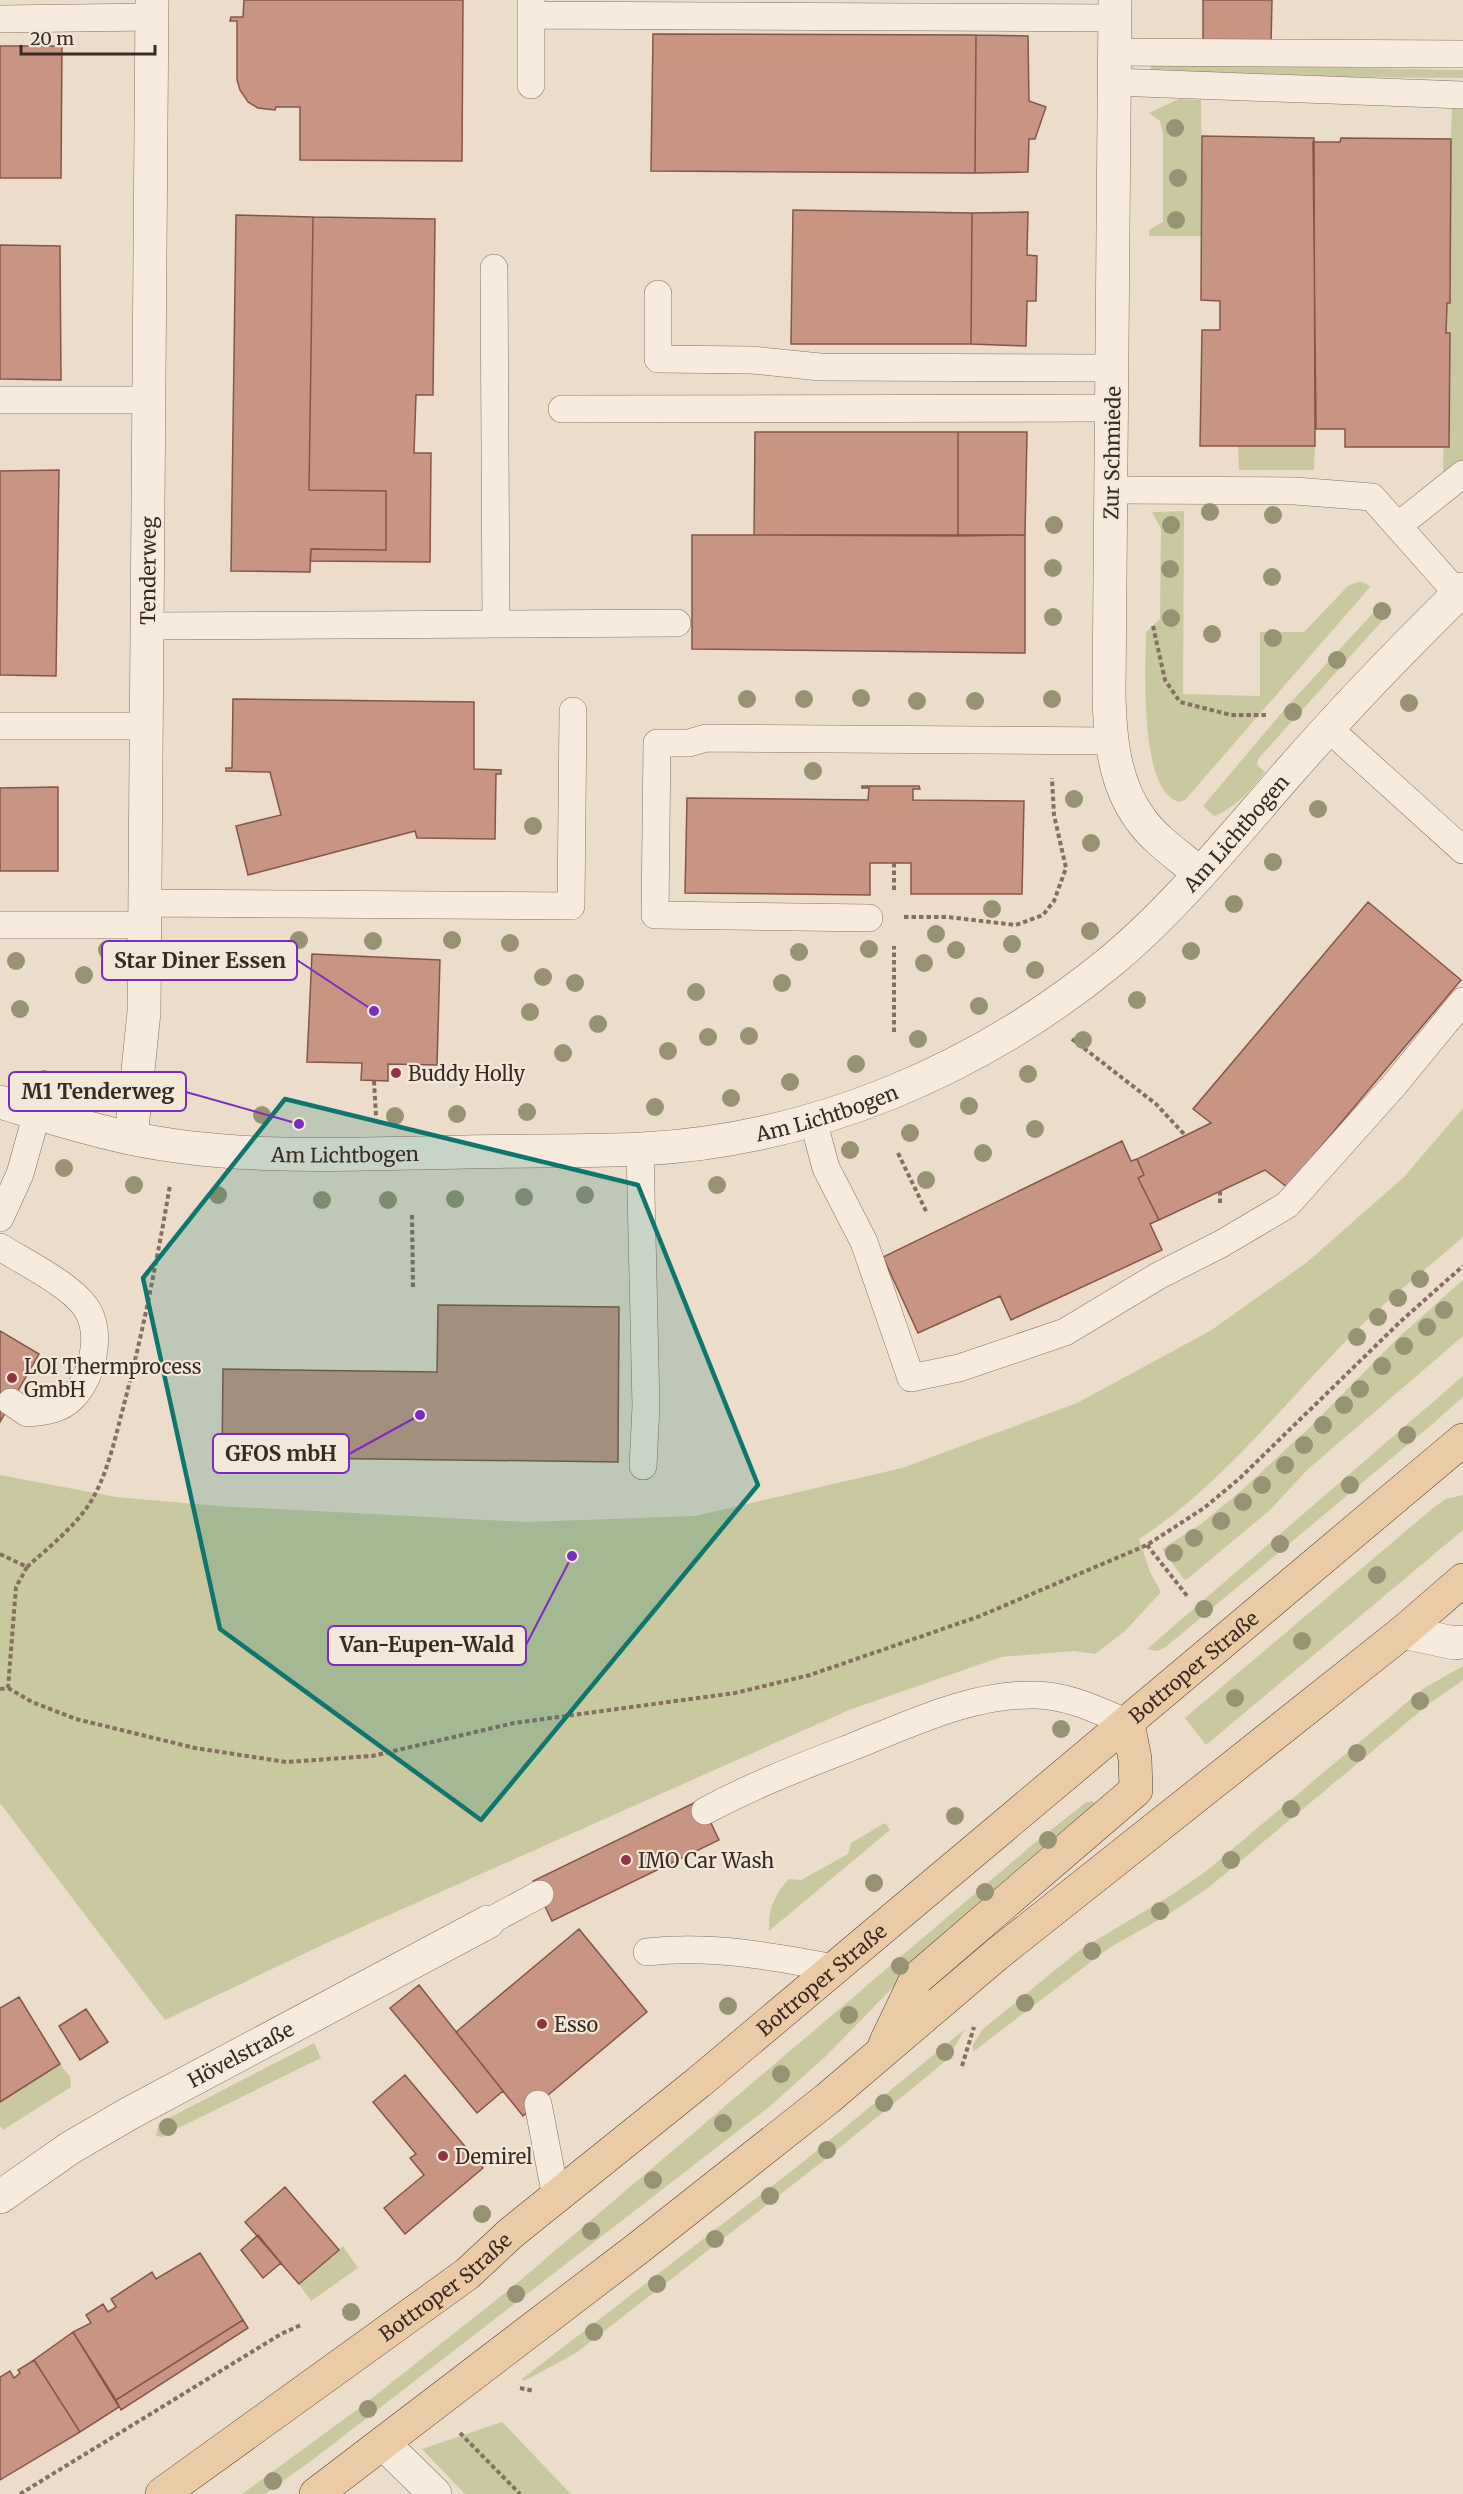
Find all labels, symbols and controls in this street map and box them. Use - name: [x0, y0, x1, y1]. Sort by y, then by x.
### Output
- scale bar: [21, 18, 154, 56]
- text: 20 m: [30, 27, 74, 50]
- street label: Zur Schmiede: [1098, 386, 1126, 520]
- street label: Tenderweg: [135, 516, 160, 625]
- street label: Am Lichtbogen: [1177, 769, 1294, 897]
- callout: Star Diner Essen: [102, 941, 297, 980]
- text: Star Diner Essen: [114, 947, 286, 974]
- place label: Buddy Holly: [408, 1061, 526, 1086]
- marker: Buddy Holly: [389, 1066, 403, 1080]
- callout: M1 Tenderweg: [9, 1072, 186, 1111]
- text: M1 Tenderweg: [22, 1078, 175, 1105]
- street label: Am Lichtbogen: [752, 1079, 902, 1146]
- street label: Am Lichtbogen: [270, 1141, 419, 1167]
- place label: LOI Thermprocess GmbH: [24, 1354, 202, 1402]
- marker: LOI Thermprocess GmbH: [5, 1371, 19, 1385]
- callout: GFOS mbH: [213, 1434, 349, 1473]
- text: GFOS mbH: [225, 1440, 337, 1467]
- street label: Bottroper Straße: [1123, 1605, 1263, 1728]
- callout: Van-Eupen-Wald: [328, 1626, 526, 1665]
- text: Van-Eupen-Wald: [339, 1631, 514, 1658]
- place label: IMO Car Wash: [638, 1848, 774, 1873]
- marker: IMO Car Wash: [619, 1853, 633, 1867]
- street label: Bottroper Straße: [751, 1918, 891, 2041]
- place label: Esso: [554, 2012, 599, 2037]
- street label: Hövelstraße: [183, 2016, 298, 2093]
- marker: Esso: [535, 2017, 549, 2031]
- place label: Demirel: [455, 2144, 532, 2169]
- marker: Demirel: [436, 2149, 450, 2163]
- street label: Bottroper Straße: [374, 2227, 516, 2346]

